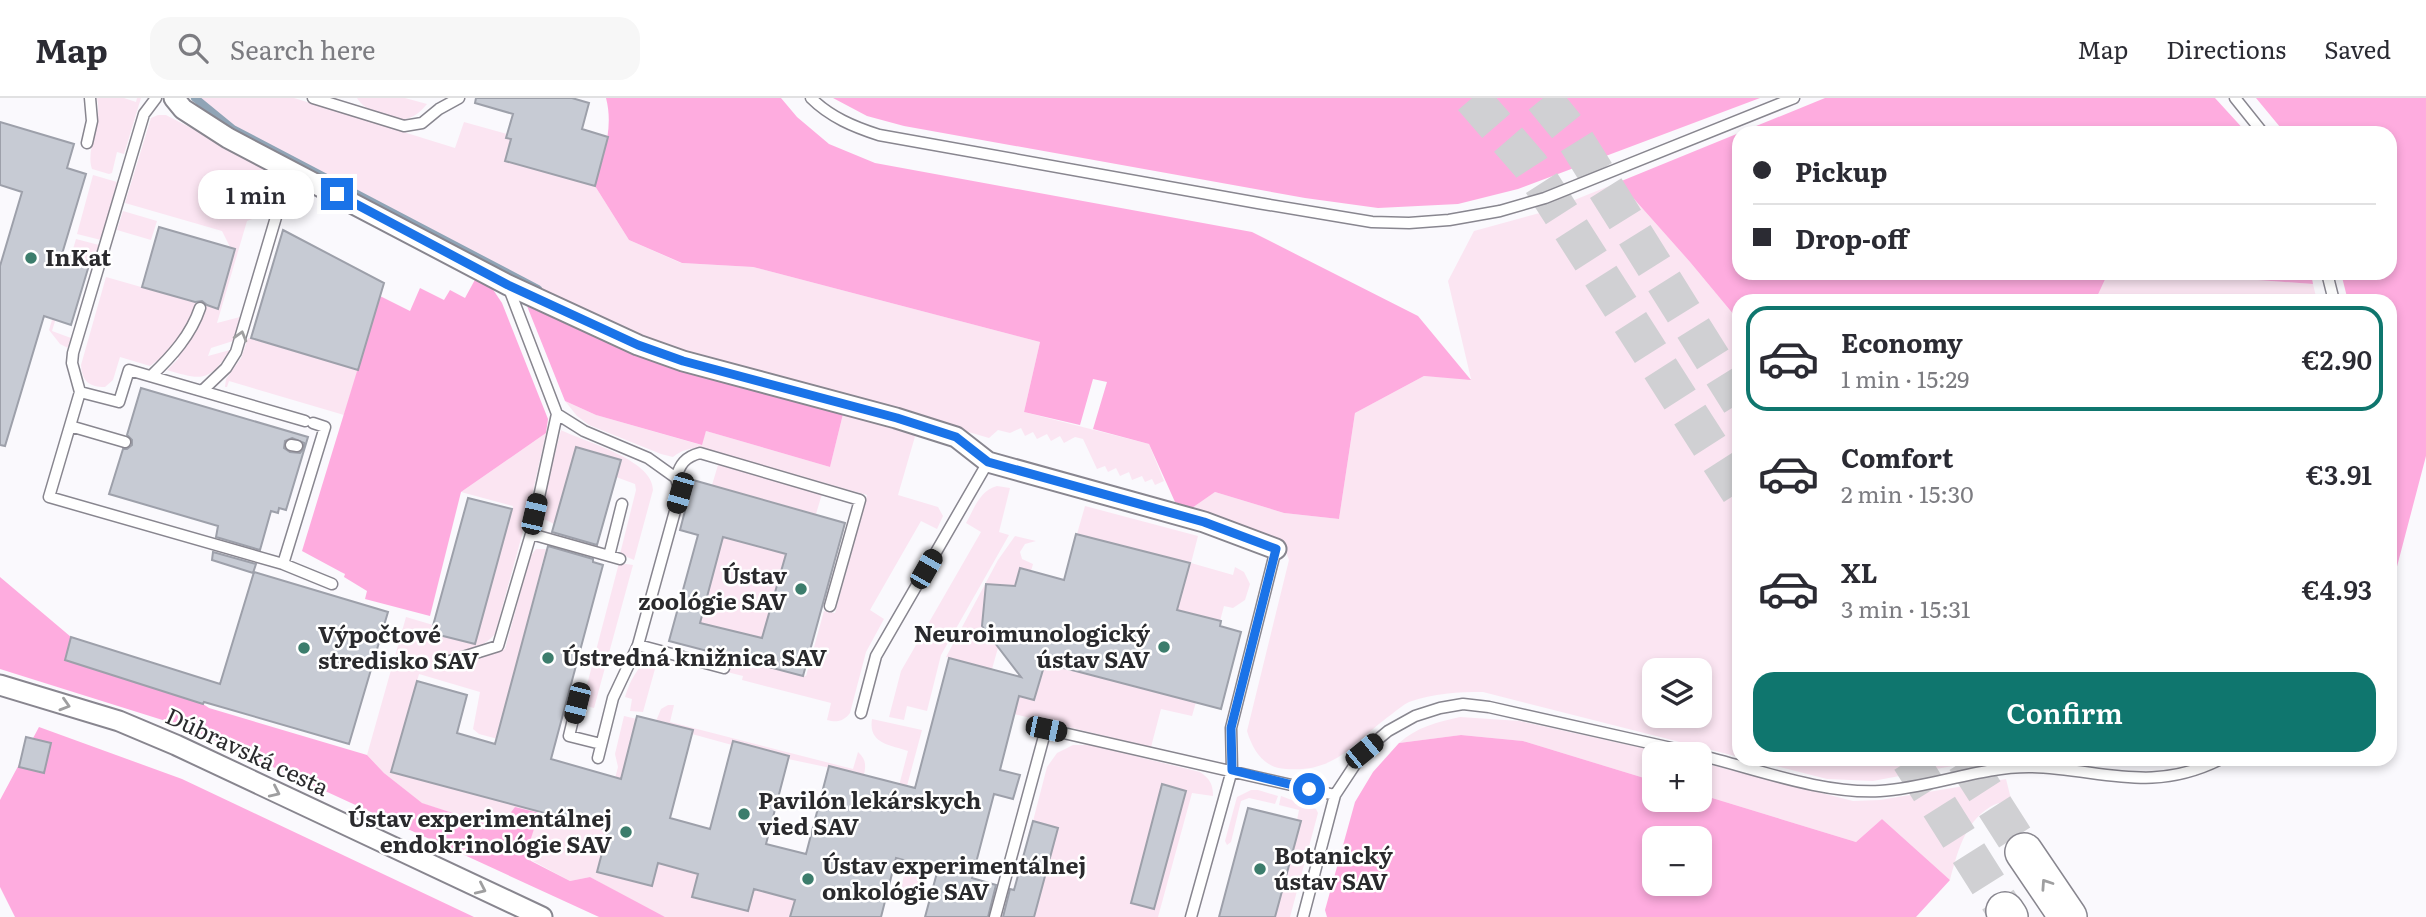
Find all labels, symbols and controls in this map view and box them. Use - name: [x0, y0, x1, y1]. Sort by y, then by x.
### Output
- search box: [150, 17, 640, 80]
- text: Map: [35, 24, 108, 73]
- icon: search: [174, 29, 212, 67]
- text: Search here: [230, 29, 376, 68]
- text: Map: [2077, 31, 2128, 66]
- text: Directions: [2166, 31, 2286, 66]
- text: Saved: [2324, 31, 2391, 66]
- text: Pickup: [1795, 151, 1887, 190]
- callout: 1 min: [197, 170, 312, 218]
- text: 1 min: [226, 177, 286, 211]
- route end: [321, 178, 353, 210]
- text: Drop-off: [1795, 218, 1908, 257]
- place label: InKat: [45, 239, 111, 273]
- marker: InKat: [23, 250, 39, 266]
- text: Economy: [1841, 322, 1963, 361]
- icon: car: [1757, 327, 1820, 390]
- one-way arrow: [233, 330, 247, 342]
- text: €2.90: [2302, 339, 2372, 378]
- text: 1 min · 15:29: [1841, 361, 1969, 395]
- text: Comfort: [1841, 437, 1953, 476]
- icon: car: [1757, 442, 1820, 505]
- text: €3.91: [2306, 454, 2372, 493]
- car: [665, 470, 696, 516]
- text: 2 min · 15:30: [1841, 476, 1974, 510]
- car: [520, 491, 549, 537]
- car: [907, 546, 946, 592]
- text: XL: [1841, 552, 1878, 591]
- place label: Ústav zoológie SAV: [638, 557, 788, 617]
- icon: car: [1757, 557, 1820, 620]
- text: €4.93: [2302, 569, 2372, 608]
- marker: Ústav zoológie SAV: [793, 581, 809, 597]
- text: 3 min · 15:31: [1841, 591, 1970, 625]
- place label: Neuroimunologický ústav SAV: [914, 615, 1151, 675]
- place label: Výpočtové stredisko SAV: [318, 616, 480, 676]
- place label: Ústredná knižnica SAV: [562, 639, 827, 673]
- marker: Neuroimunologický ústav SAV: [1156, 639, 1172, 655]
- marker: Výpočtové stredisko SAV: [296, 640, 312, 656]
- marker: Ústredná knižnica SAV: [540, 650, 556, 666]
- map controls: [1642, 658, 1712, 896]
- button: layers: [1642, 658, 1712, 728]
- button: Confirm: [1753, 672, 2376, 752]
- car: [562, 680, 593, 726]
- one-way arrow: [59, 696, 71, 711]
- street label: Dúbravská cesta: [161, 697, 336, 803]
- car: [1024, 714, 1069, 744]
- car: [1342, 730, 1387, 772]
- button: +: [1642, 742, 1712, 812]
- route start: [1293, 773, 1325, 805]
- place label: Pavilón lekárskych vied SAV: [758, 782, 982, 842]
- one-way arrow: [268, 784, 280, 798]
- place label: Ústav experimentálnej endokrinológie SAV: [348, 800, 613, 860]
- marker: Pavilón lekárskych vied SAV: [736, 806, 752, 822]
- marker: Ústav experimentálnej endokrinológie SAV: [618, 824, 634, 840]
- button: −: [1642, 826, 1712, 896]
- place label: Botanický ústav SAV: [1274, 837, 1393, 897]
- place label: Ústav experimentálnej onkológie SAV: [822, 847, 1086, 907]
- marker: Botanický ústav SAV: [1252, 861, 1268, 877]
- marker: Ústav experimentálnej onkológie SAV: [800, 871, 816, 887]
- one-way arrow: [2042, 879, 2054, 892]
- one-way arrow: [474, 880, 486, 894]

